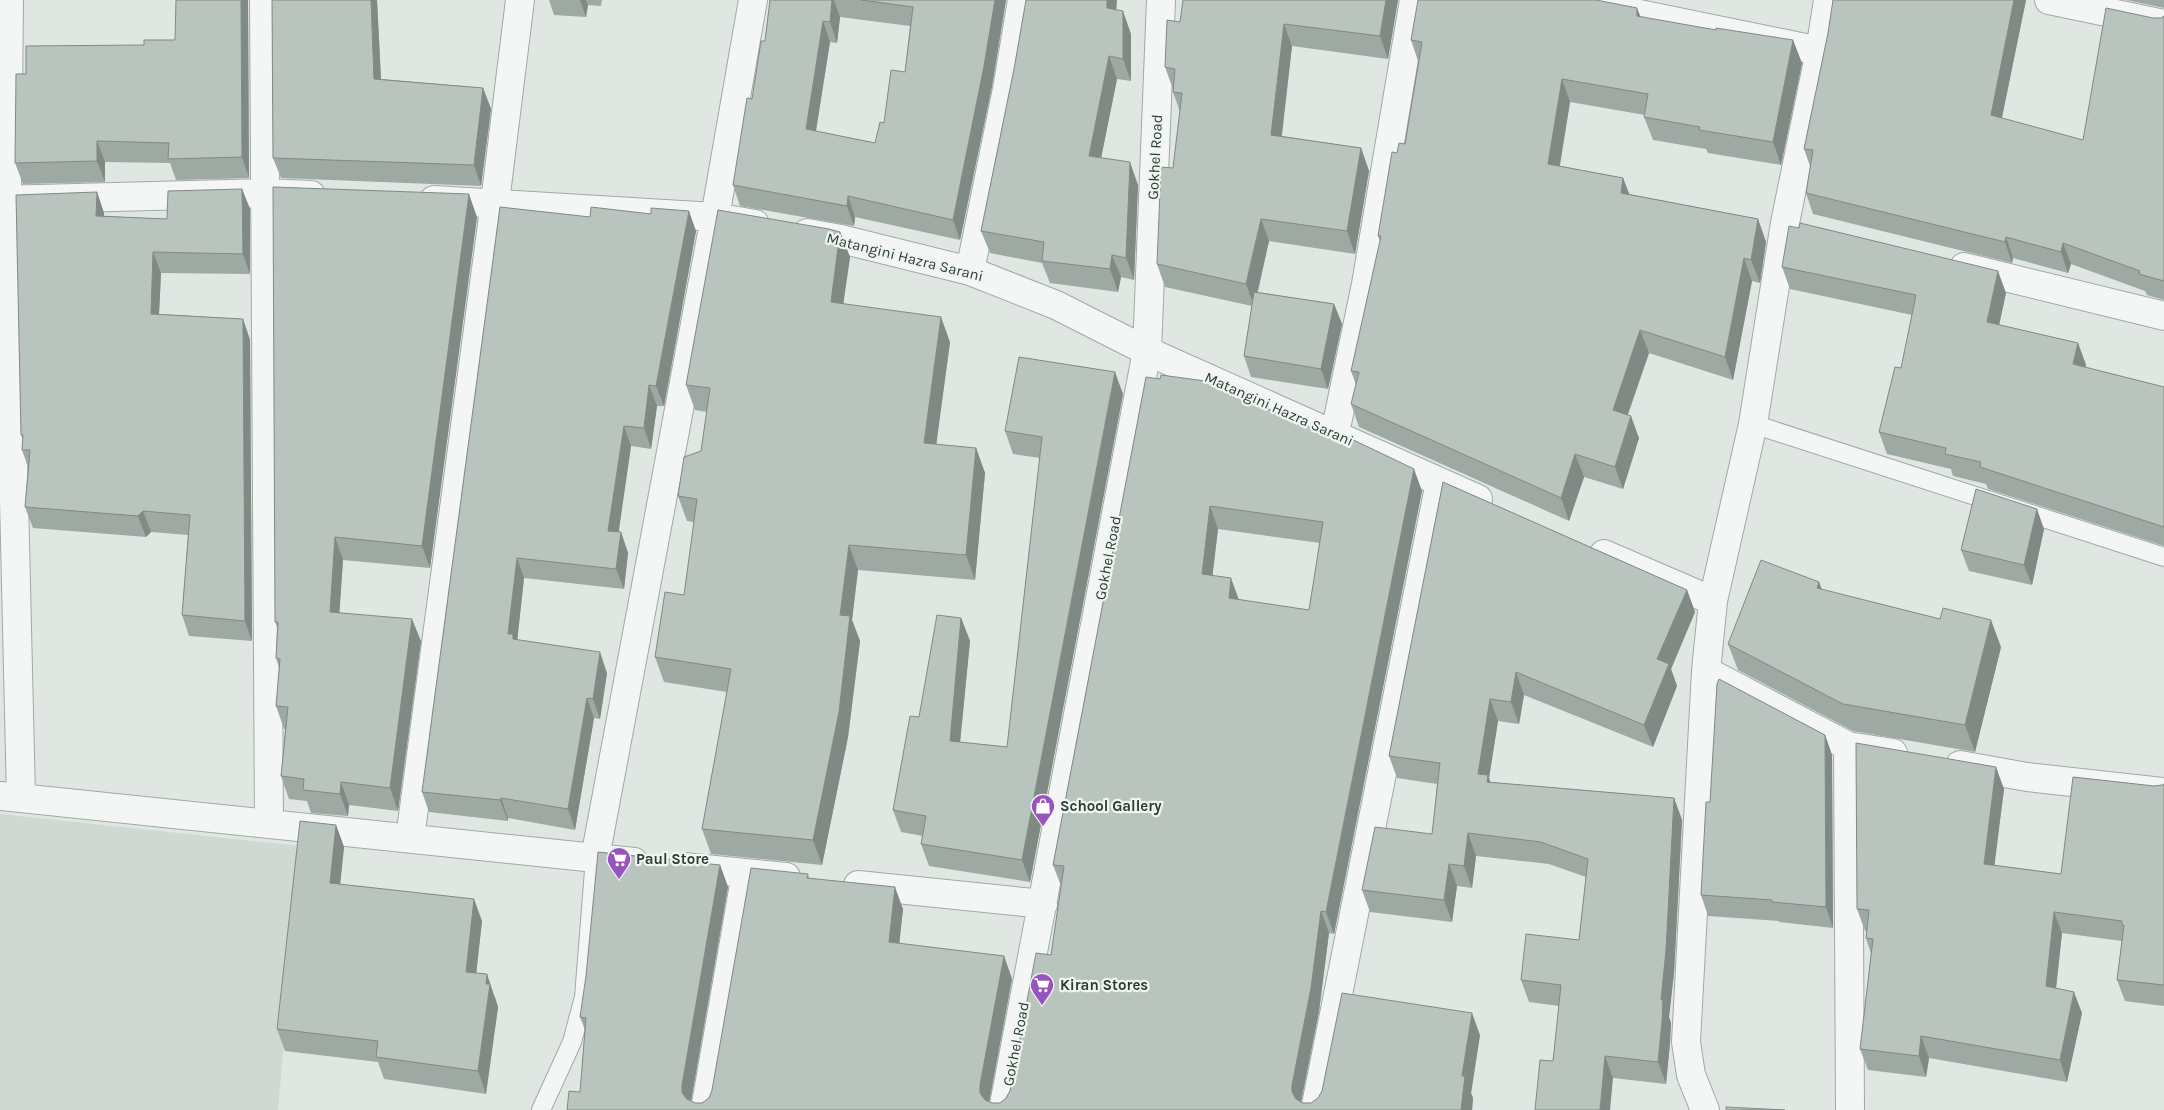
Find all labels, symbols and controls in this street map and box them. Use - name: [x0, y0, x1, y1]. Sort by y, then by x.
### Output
- street label: Gokhel Road: [1144, 114, 1166, 200]
- street label: Matangini Hazra Sarani: [825, 229, 985, 285]
- street label: Matangini Hazra Sarani: [1202, 368, 1356, 450]
- street label: Gokhel Road: [1091, 514, 1125, 602]
- shop icon: School Gallery: [1030, 793, 1056, 827]
- place label: School Gallery: [1060, 797, 1162, 815]
- supermarket icon: Paul Store: [606, 846, 632, 880]
- place label: Paul Store: [636, 850, 709, 868]
- supermarket icon: Kiran Stores: [1029, 972, 1055, 1006]
- place label: Kiran Stores: [1060, 976, 1148, 994]
- street label: Gokhel Road: [999, 1000, 1033, 1088]

